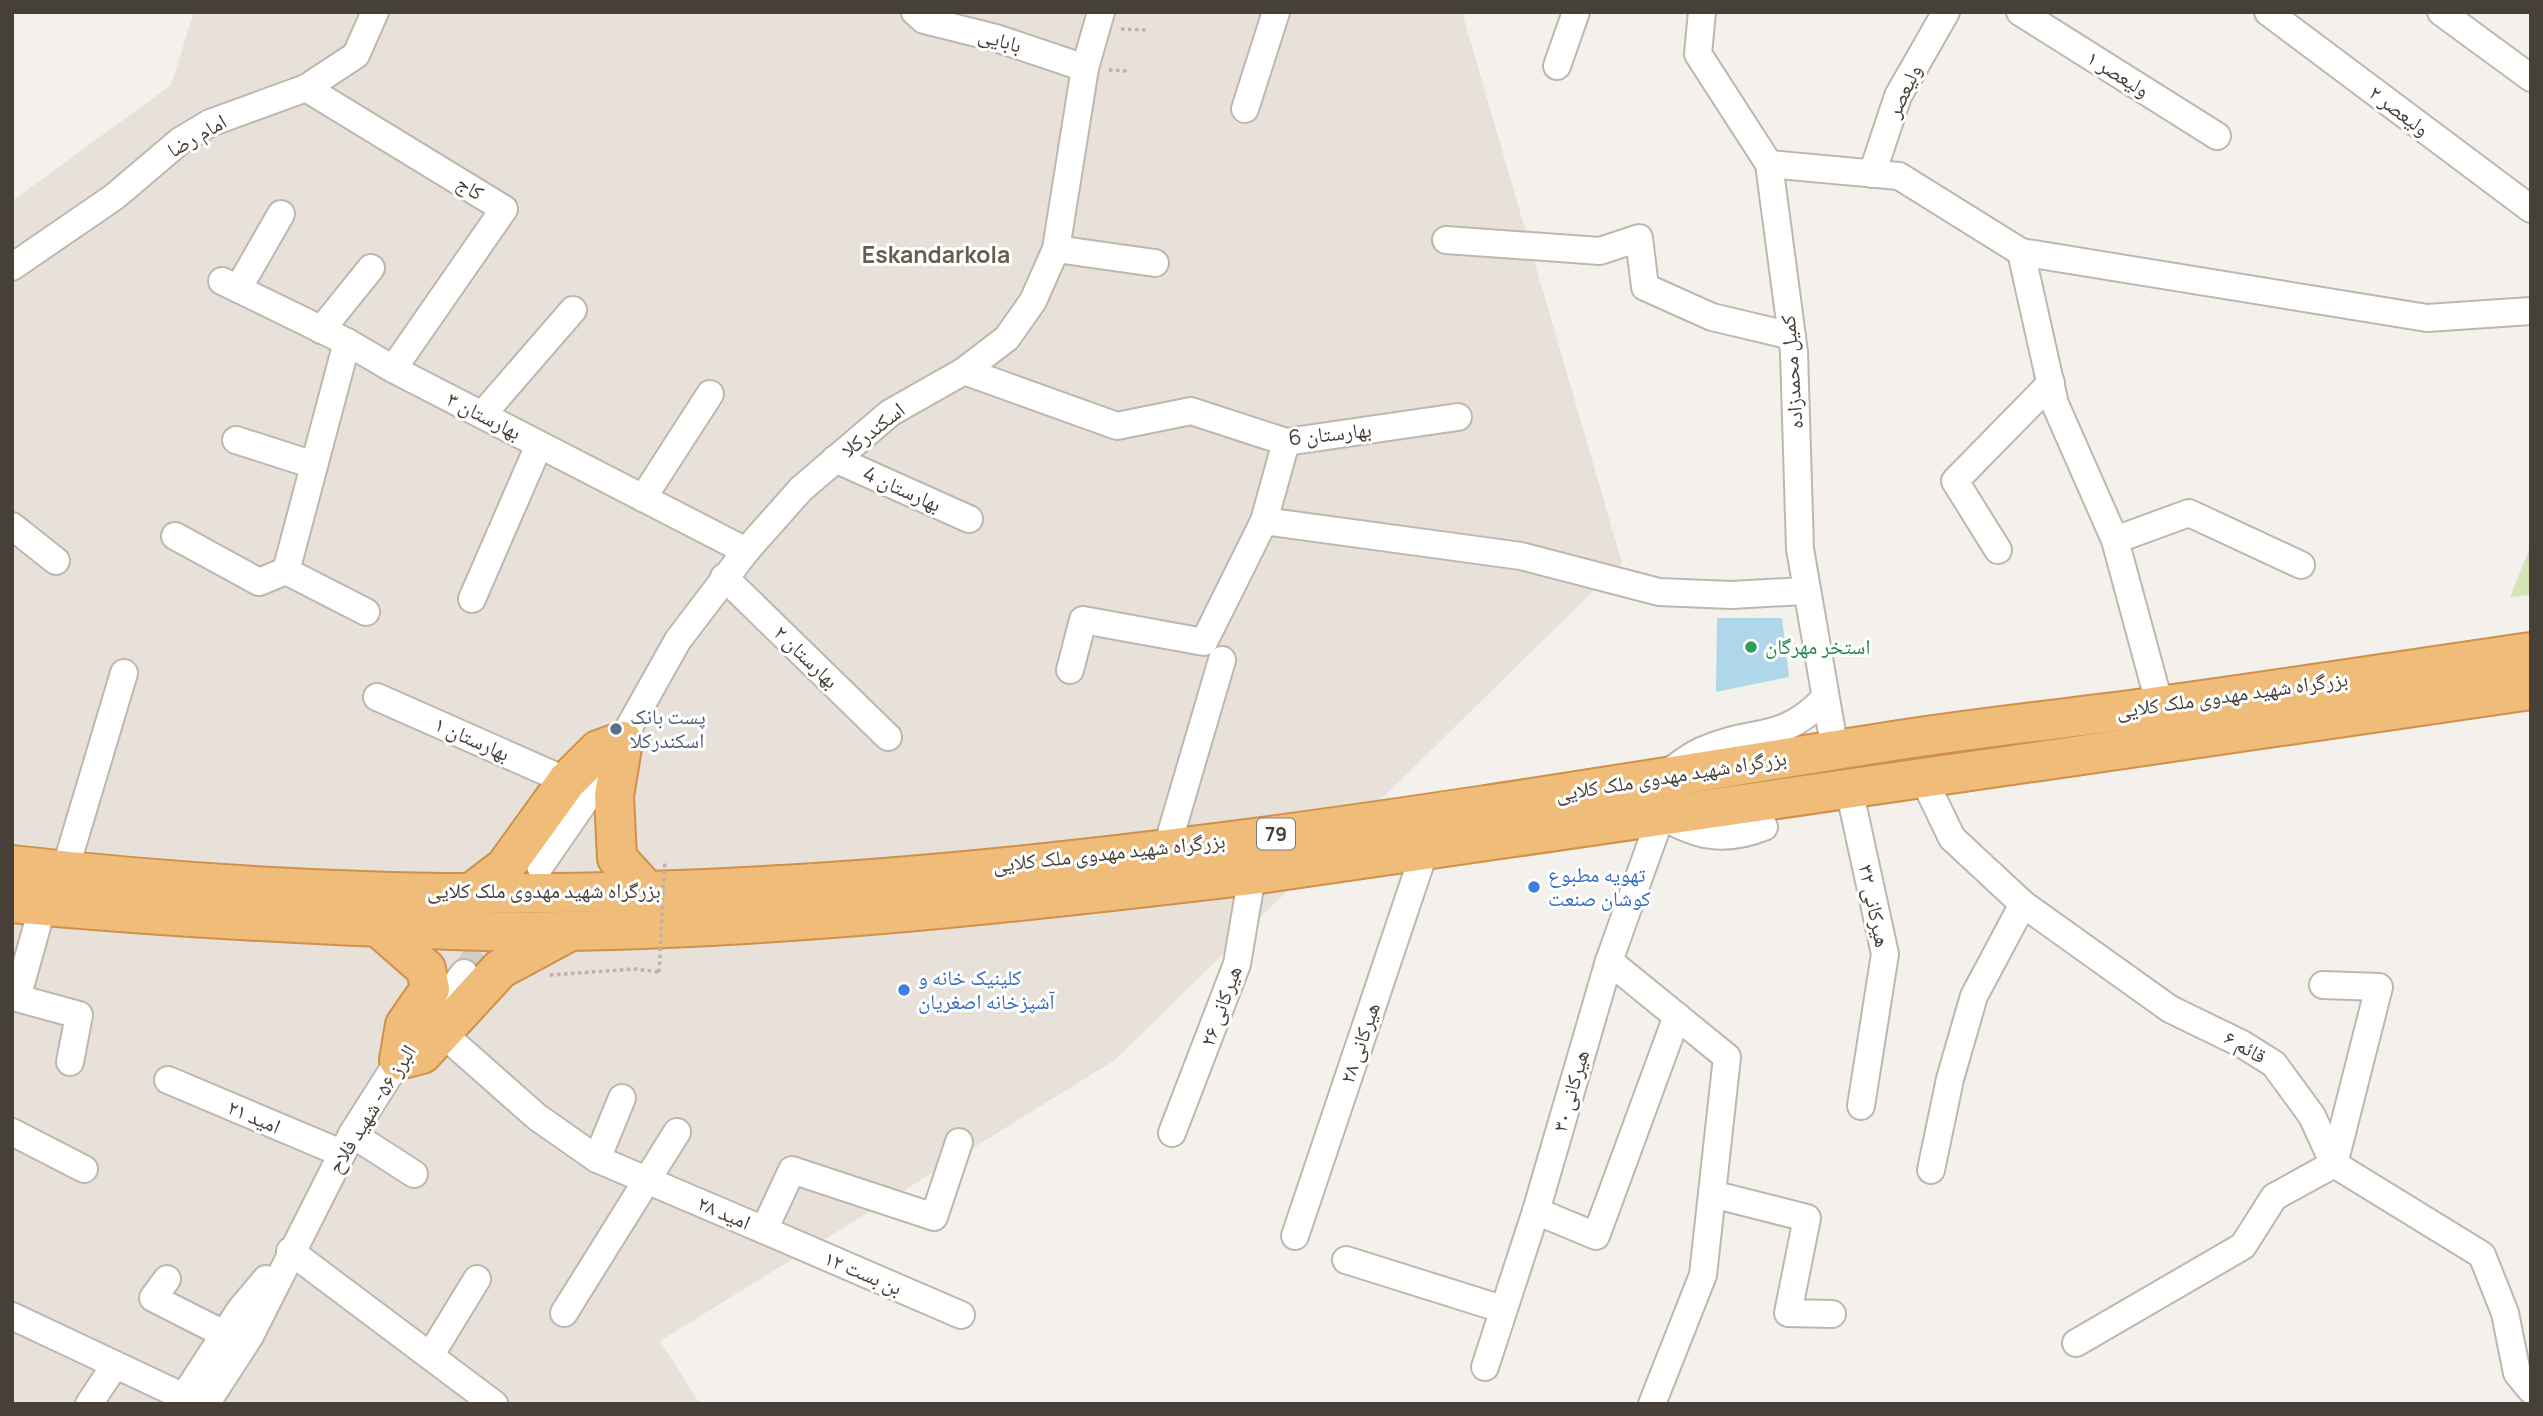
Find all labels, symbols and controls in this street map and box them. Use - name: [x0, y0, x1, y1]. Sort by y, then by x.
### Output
- street label: بابایی: [975, 20, 1025, 59]
- street label: ولیعصر ۱: [2082, 43, 2155, 103]
- street label: ولیعصر: [1878, 60, 1927, 122]
- street label: ولیعصر ۲: [2364, 78, 2436, 142]
- street label: امام رضا: [162, 107, 232, 164]
- street label: کاج: [451, 168, 490, 206]
- district label: Eskandarkola: [862, 238, 1010, 270]
- street label: کمیل محمدزاده: [1773, 314, 1809, 430]
- street label: بهارستان ۳: [443, 385, 526, 446]
- street label: اسکندرکلا: [835, 395, 910, 463]
- street label: بهارستان 6: [1287, 415, 1373, 451]
- street label: بهارستان 4: [859, 458, 946, 518]
- street label: بهارستان ۲: [768, 618, 845, 694]
- place label: استخر مهرگان: [1765, 632, 1870, 660]
- marker: استخر مهرگان: [1743, 639, 1759, 655]
- street label: بزرگراه شهید مهدوی ملک کلایی: [2114, 664, 2350, 724]
- place label: پست بانک اسکندرکلا: [630, 702, 706, 754]
- street label: بهارستان ۱: [430, 709, 515, 767]
- marker: پست بانک اسکندرکلا: [608, 721, 624, 737]
- street label: بزرگراه شهید مهدوی ملک کلایی: [1553, 743, 1788, 807]
- road number: 79: [1257, 818, 1295, 849]
- street label: بزرگراه شهید مهدوی ملک کلایی: [991, 826, 1227, 878]
- place label: تهویه مطبوع کوشان صنعت: [1548, 860, 1651, 912]
- street label: هیرکانی ۳۲: [1853, 862, 1897, 950]
- street label: بزرگراه شهید مهدوی ملک کلایی: [427, 876, 661, 904]
- marker: تهویه مطبوع کوشان صنعت: [1526, 879, 1542, 895]
- street label: هیرکانی ۲۶: [1193, 961, 1248, 1050]
- place label: کلینیک خانه و آشپزخانه اصغریان: [918, 963, 1055, 1015]
- marker: کلینیک خانه و آشپزخانه اصغریان: [896, 982, 912, 998]
- street label: هیرکانی ۲۸: [1332, 998, 1386, 1087]
- street label: قائم ۶: [2219, 1023, 2272, 1070]
- street label: البرز ۵۶- شهید فلاح: [320, 1039, 422, 1178]
- street label: هیرکانی ۳۰: [1545, 1046, 1595, 1135]
- street label: امید ۲۱: [224, 1092, 285, 1140]
- street label: امید ۲۸: [694, 1188, 755, 1236]
- street label: بن بست ۱۲: [820, 1243, 907, 1301]

